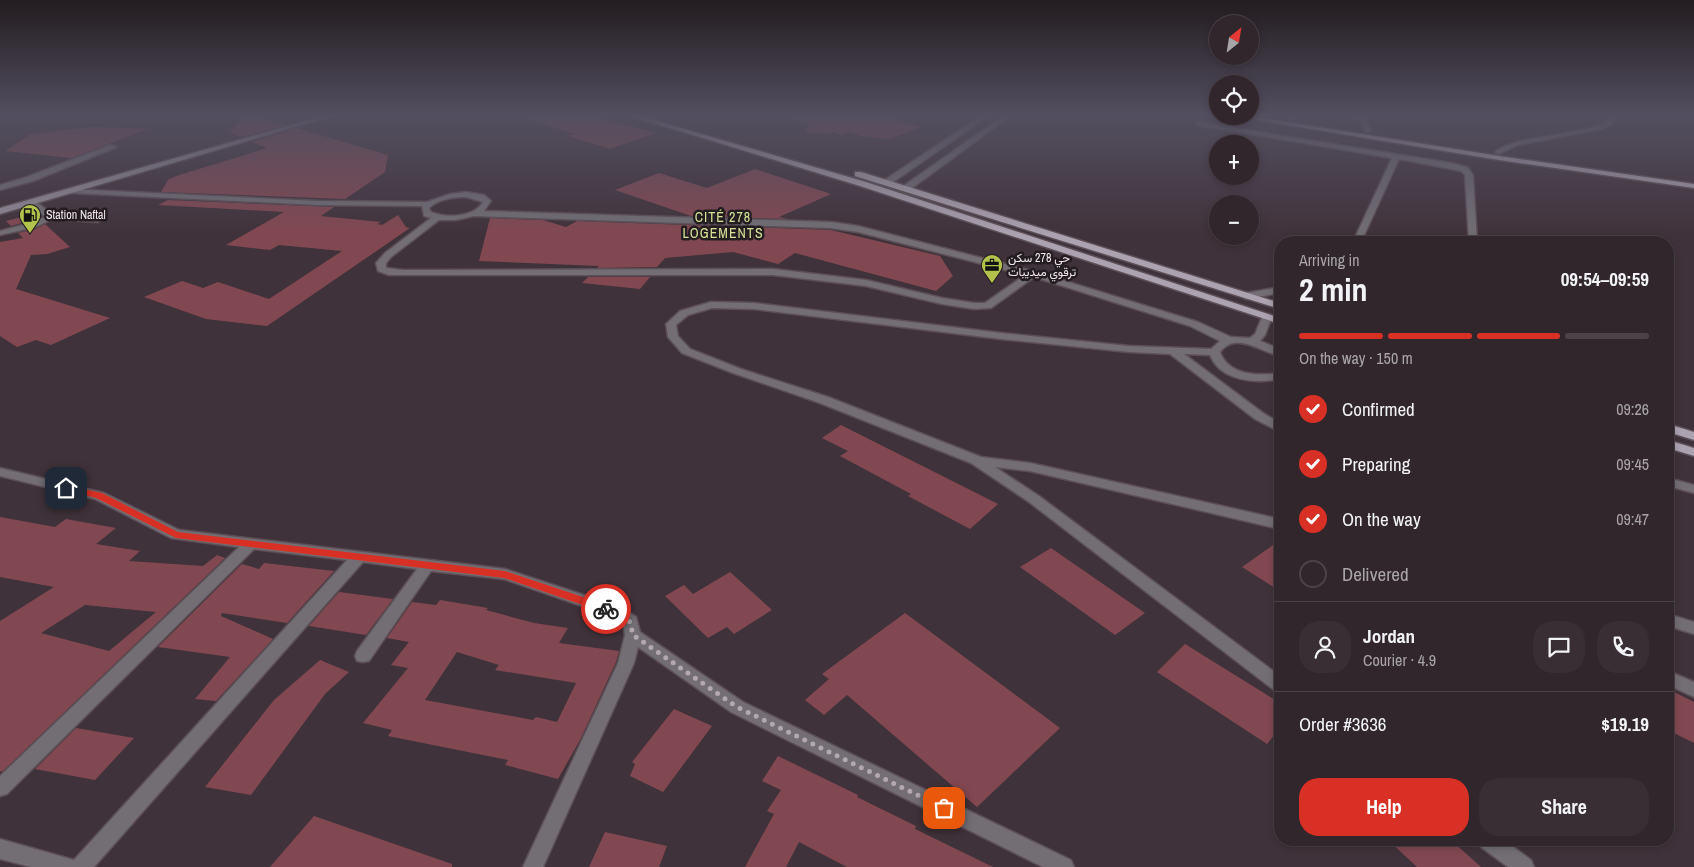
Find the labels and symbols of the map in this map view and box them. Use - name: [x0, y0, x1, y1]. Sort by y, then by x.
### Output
- north arrow: [1209, 15, 1259, 65]
- fuel station icon: Station Naftal: [18, 203, 42, 234]
- place label: Station Naftal: [46, 207, 106, 223]
- district label: CITÉ 278 LOGEMENTS: [682, 208, 764, 242]
- place label: حي 278 سكن ترقوي ميديبات: [1008, 250, 1077, 282]
- office icon: حي 278 سكن ترقوي ميديبات: [980, 253, 1004, 284]
- pin: [45, 467, 87, 509]
- courier: [581, 584, 631, 634]
- pin: [923, 787, 965, 829]

